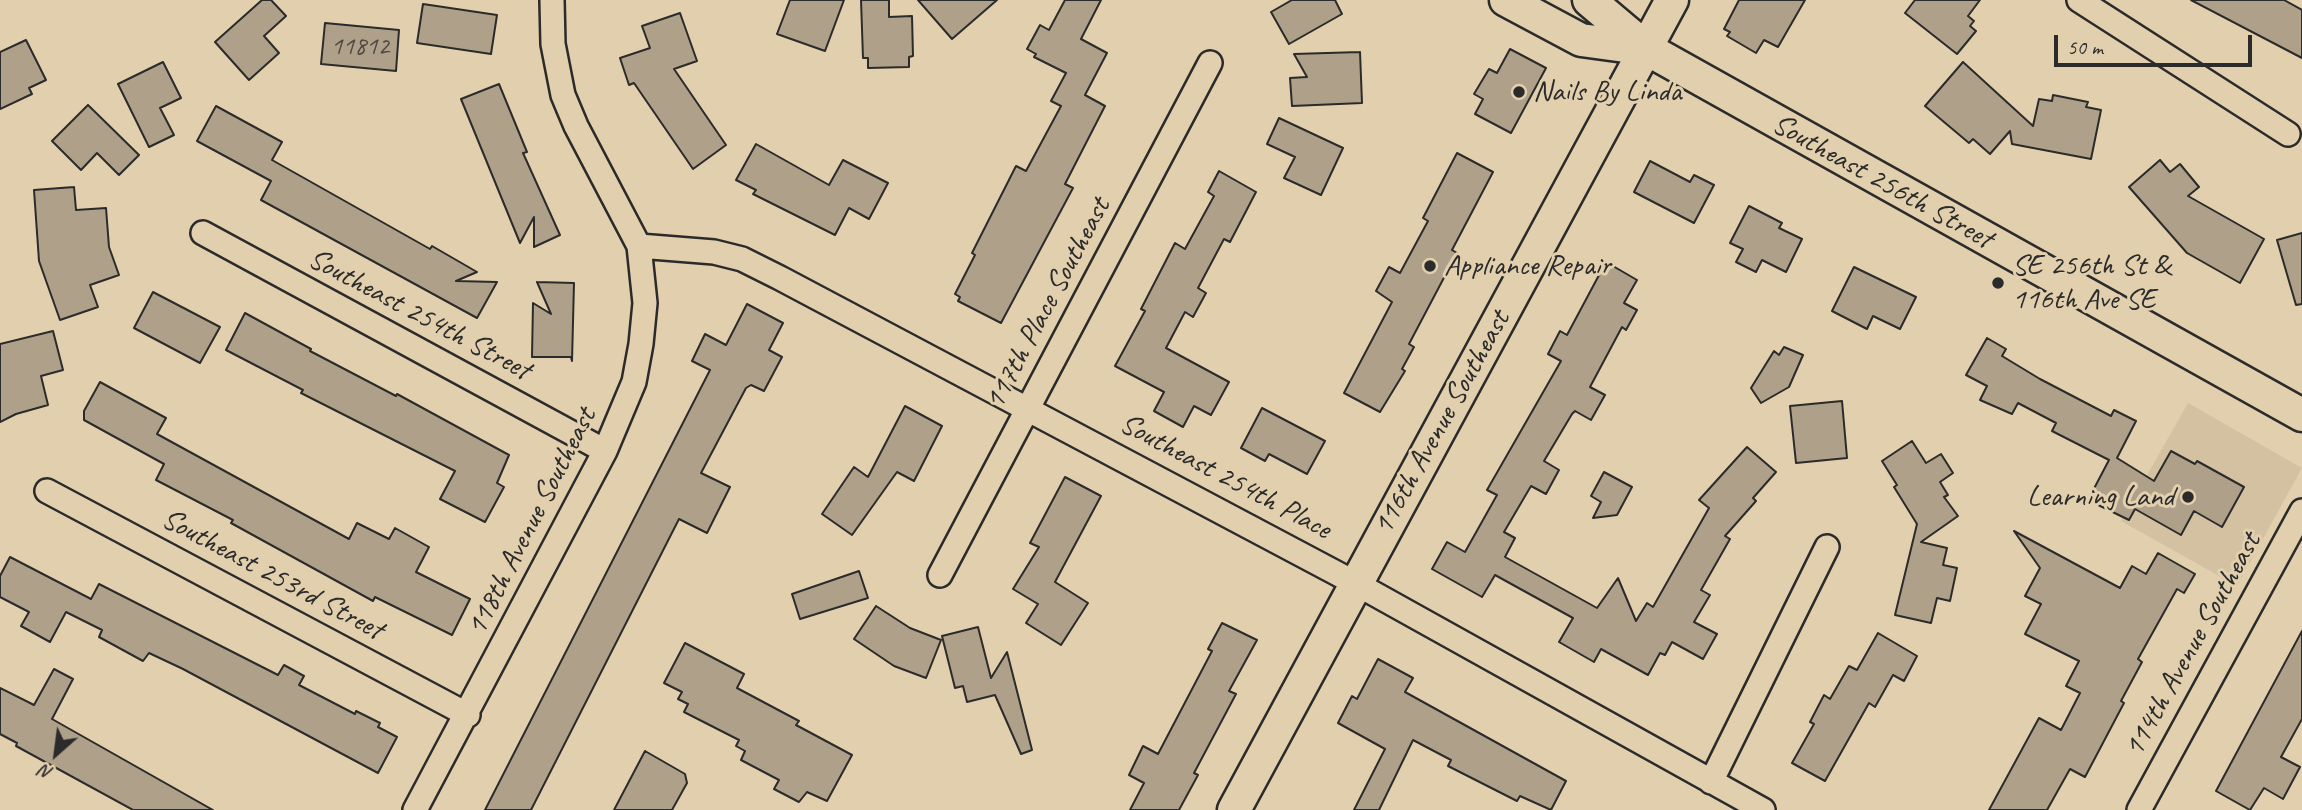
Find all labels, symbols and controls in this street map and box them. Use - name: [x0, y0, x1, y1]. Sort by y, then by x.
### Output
- scale bar: [2057, 21, 2255, 65]
- house number: 11812: [331, 31, 389, 63]
- text: 50 m: [2067, 34, 2103, 60]
- place label: Nails By Linda: [1533, 74, 1681, 110]
- marker: Nails By Linda: [1511, 84, 1527, 100]
- street label: Southeast 256th Street: [1765, 107, 1999, 257]
- street label: 117th Place Southeast: [977, 192, 1119, 416]
- street label: Southeast 254th Street: [302, 241, 536, 389]
- place label: Appliance Repair: [1444, 248, 1611, 284]
- place label: SE 256th St & 116th Ave SE: [2012, 248, 2170, 318]
- marker: Appliance Repair: [1422, 258, 1438, 274]
- marker: SE 256th St & 116th Ave SE: [1990, 275, 2006, 291]
- street label: 116th Avenue Southeast: [1366, 305, 1518, 541]
- street label: 118th Avenue Southeast: [459, 402, 605, 642]
- street label: Southeast 254th Place: [1113, 406, 1337, 548]
- place label: Learning Land: [2027, 479, 2174, 515]
- marker: Learning Land: [2180, 489, 2196, 505]
- street label: Southeast 253rd Street: [155, 501, 389, 649]
- street label: 114th Avenue Southeast: [2117, 527, 2269, 763]
- north arrow: [21, 719, 91, 789]
- text: N: [35, 759, 57, 786]

